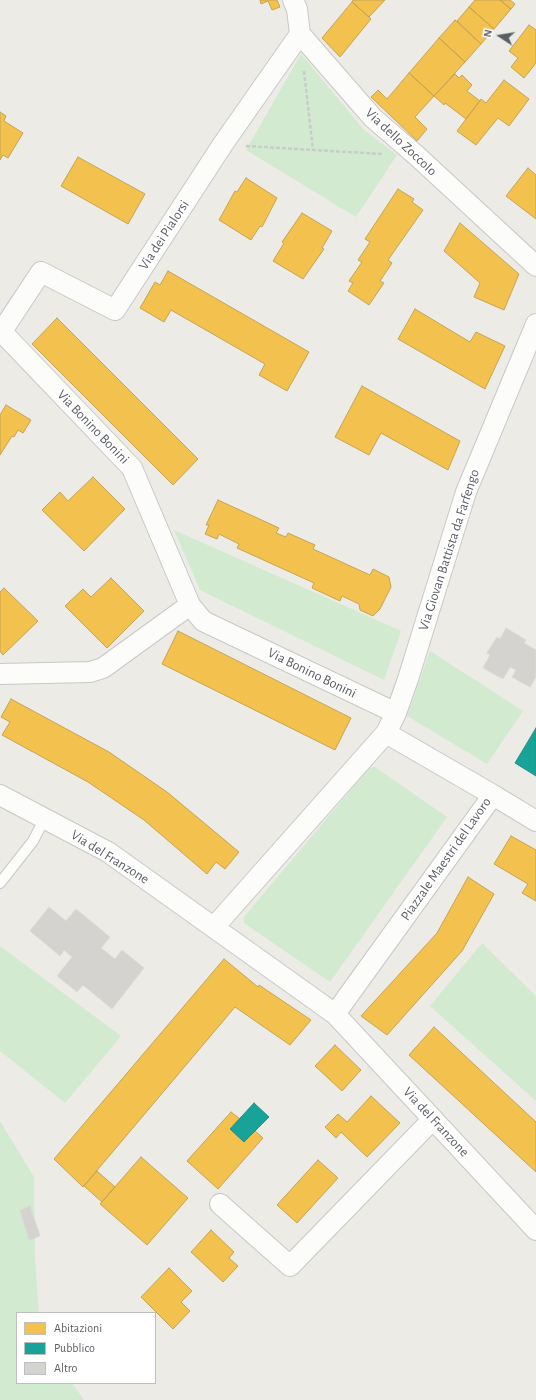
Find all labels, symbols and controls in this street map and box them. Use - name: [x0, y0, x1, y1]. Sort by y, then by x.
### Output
- north arrow: [480, 16, 520, 56]
- text: N: [482, 29, 494, 38]
- street label: Via dello Zoccolo: [362, 105, 440, 179]
- street label: Via dei Pialorsi: [135, 197, 193, 273]
- street label: Via Bonino Bonini: [53, 386, 133, 468]
- street label: Via Giovan Battista da Farfengo: [415, 467, 483, 633]
- street label: Via Bonino Bonini: [265, 644, 359, 702]
- street label: Piazzale Maestri del Lavoro: [397, 794, 495, 924]
- street label: Via del Franzone: [68, 826, 152, 888]
- street label: Via del Franzone: [400, 1084, 472, 1160]
- legend: [16, 1312, 156, 1384]
- text: Abitazioni: [54, 1322, 102, 1334]
- text: Pubblico: [54, 1342, 95, 1354]
- text: Altro: [54, 1362, 77, 1374]

